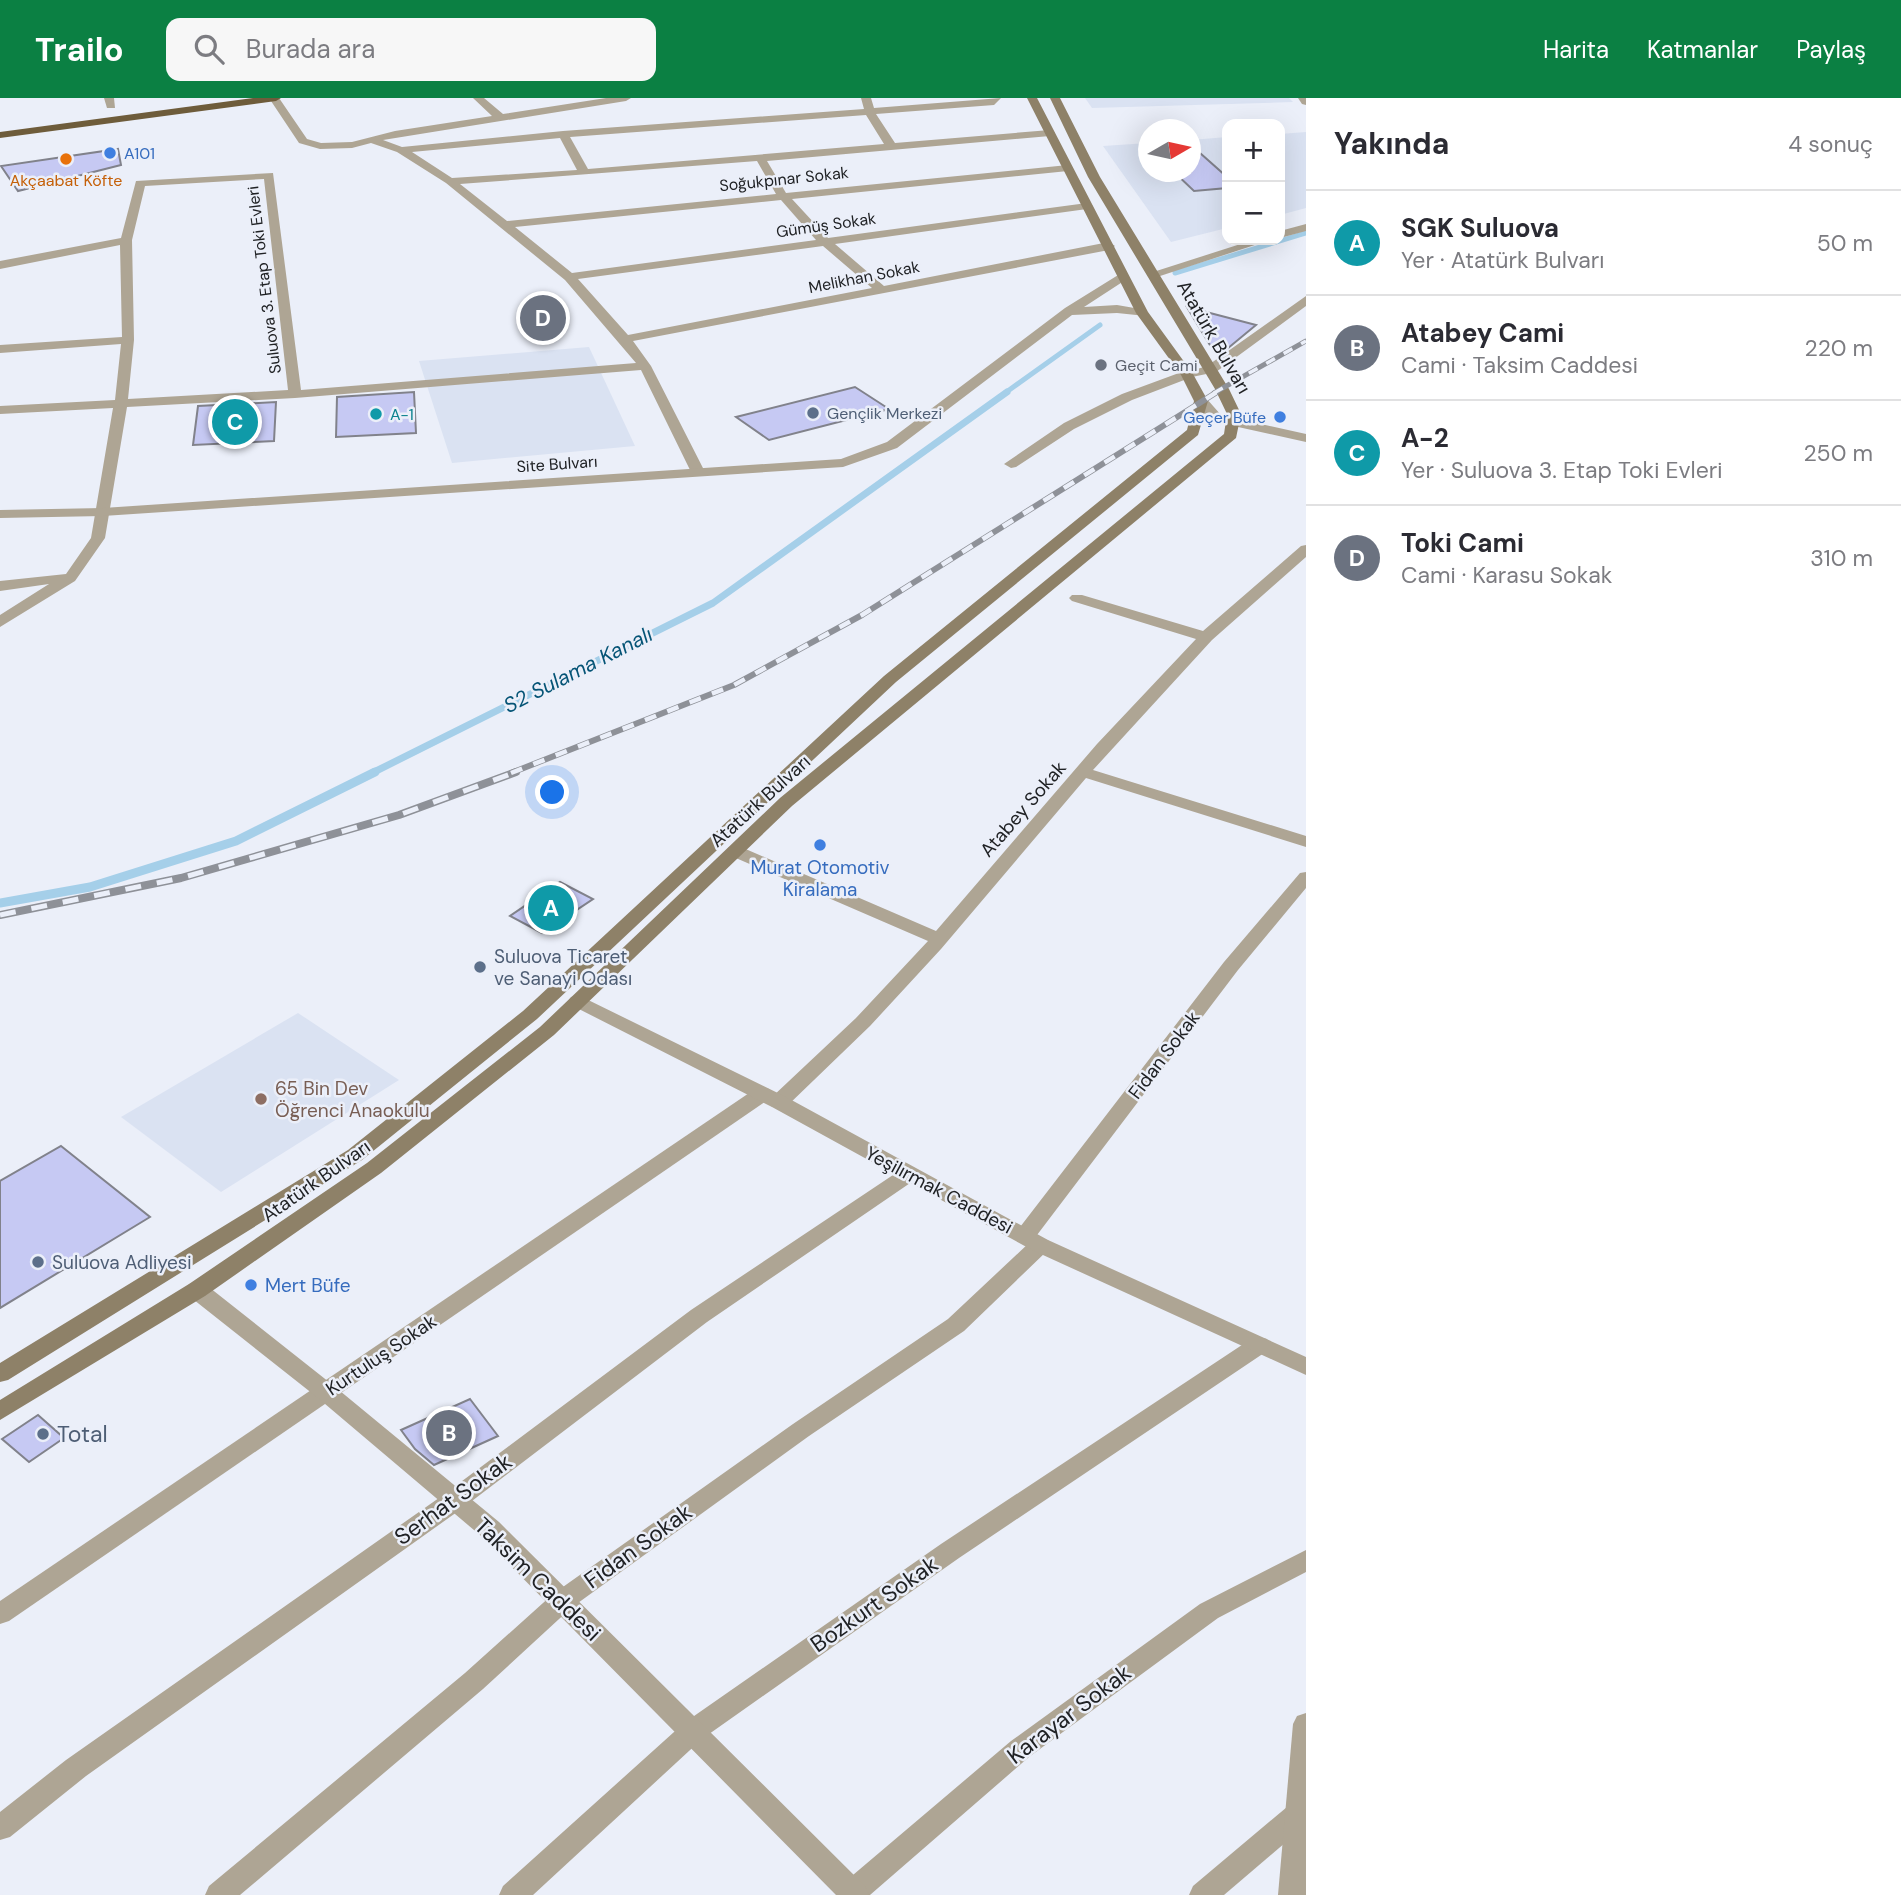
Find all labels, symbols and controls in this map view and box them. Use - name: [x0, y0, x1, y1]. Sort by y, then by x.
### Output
- search box: [166, 18, 656, 81]
- text: Trailo: [35, 28, 124, 71]
- icon: search: [190, 30, 228, 68]
- text: Burada ara: [246, 32, 375, 66]
- text: Harita: [1543, 34, 1609, 65]
- text: Katmanlar: [1647, 34, 1758, 65]
- text: Paylaş: [1796, 34, 1866, 65]
- north arrow: [1138, 119, 1201, 182]
- map controls: [1222, 119, 1285, 245]
- button: +: [1222, 119, 1285, 182]
- text: Yakında: [1334, 124, 1449, 163]
- text: 4 sonuç: [1788, 129, 1873, 159]
- place label: A101: [124, 143, 155, 164]
- marker: A101: [102, 145, 118, 161]
- marker: Akçaabat Köfte: [58, 151, 74, 167]
- street label: Soğukpınar Sokak: [718, 162, 850, 196]
- place label: Akçaabat Köfte: [10, 170, 122, 191]
- button: −: [1222, 182, 1285, 245]
- street label: Suluova 3. Etap Toki Evleri: [242, 185, 286, 375]
- street label: Gümüş Sokak: [775, 208, 877, 242]
- text: SGK Suluova: [1401, 211, 1559, 245]
- text: A: [1349, 228, 1365, 258]
- text: 50 m: [1817, 228, 1873, 258]
- text: Yer · Atatürk Bulvarı: [1401, 245, 1605, 275]
- street label: Melikhan Sokak: [807, 256, 921, 298]
- street label: Atatürk Bulvarı: [1171, 276, 1257, 398]
- pin: D: [520, 292, 566, 344]
- text: Atabey Cami: [1401, 316, 1564, 350]
- text: B: [1350, 333, 1364, 363]
- text: 220 m: [1804, 333, 1873, 363]
- text: Cami · Taksim Caddesi: [1401, 350, 1638, 380]
- place label: Geçit Cami: [1115, 355, 1197, 376]
- marker: Geçit Cami: [1093, 357, 1109, 373]
- pin: C: [212, 396, 258, 448]
- place label: Gençlik Merkezi: [827, 403, 942, 424]
- place label: A-1: [390, 404, 414, 425]
- marker: Gençlik Merkezi: [805, 405, 821, 421]
- marker: A-1: [368, 406, 384, 422]
- place label: Geçer Büfe: [1183, 407, 1266, 428]
- marker: Geçer Büfe: [1272, 409, 1288, 425]
- text: A-2: [1401, 421, 1449, 455]
- text: C: [1349, 438, 1365, 468]
- text: 250 m: [1803, 438, 1873, 468]
- street label: Site Bulvarı: [516, 451, 598, 477]
- text: Yer · Suluova 3. Etap Toki Evleri: [1401, 455, 1722, 485]
- text: Toki Cami: [1401, 526, 1524, 560]
- text: D: [1349, 543, 1365, 573]
- text: 310 m: [1810, 543, 1873, 573]
- text: Cami · Karasu Sokak: [1401, 560, 1612, 590]
- water label: S2 Sulama Kanalı: [499, 620, 658, 720]
- street label: Atatürk Bulvarı: [704, 749, 816, 853]
- street label: Atabey Sokak: [974, 755, 1072, 862]
- your location: [535, 775, 569, 809]
- marker: Murat Otomotiv Kiralama: [812, 837, 828, 853]
- place label: Murat Otomotiv Kiralama: [750, 855, 890, 902]
- pin: A: [528, 882, 574, 934]
- place label: Suluova Ticaret ve Sanayi Odası: [494, 944, 632, 991]
- marker: Suluova Ticaret ve Sanayi Odası: [472, 959, 488, 975]
- street label: Fidan Sokak: [1123, 1005, 1206, 1104]
- place label: 65 Bin Dev Öğrenci Anaokulu: [275, 1076, 430, 1123]
- marker: 65 Bin Dev Öğrenci Anaokulu: [253, 1091, 269, 1107]
- street label: Atatürk Bulvarı: [257, 1134, 375, 1228]
- street label: Yeşilırmak Caddesi: [861, 1141, 1017, 1239]
- place label: Suluova Adliyesi: [52, 1250, 191, 1275]
- marker: Suluova Adliyesi: [30, 1254, 46, 1270]
- place label: Mert Büfe: [265, 1273, 351, 1298]
- marker: Mert Büfe: [243, 1277, 259, 1293]
- street label: Kurtuluş Sokak: [321, 1308, 442, 1401]
- pin: B: [426, 1407, 472, 1459]
- place label: Total: [57, 1419, 108, 1449]
- marker: Total: [35, 1426, 51, 1442]
- street label: Serhat Sokak: [388, 1446, 518, 1552]
- street label: Fidan Sokak: [578, 1497, 698, 1595]
- street label: Taksim Caddesi: [468, 1511, 608, 1647]
- street label: Bozkurt Sokak: [804, 1549, 944, 1659]
- street label: Karayar Sokak: [1001, 1657, 1137, 1770]

